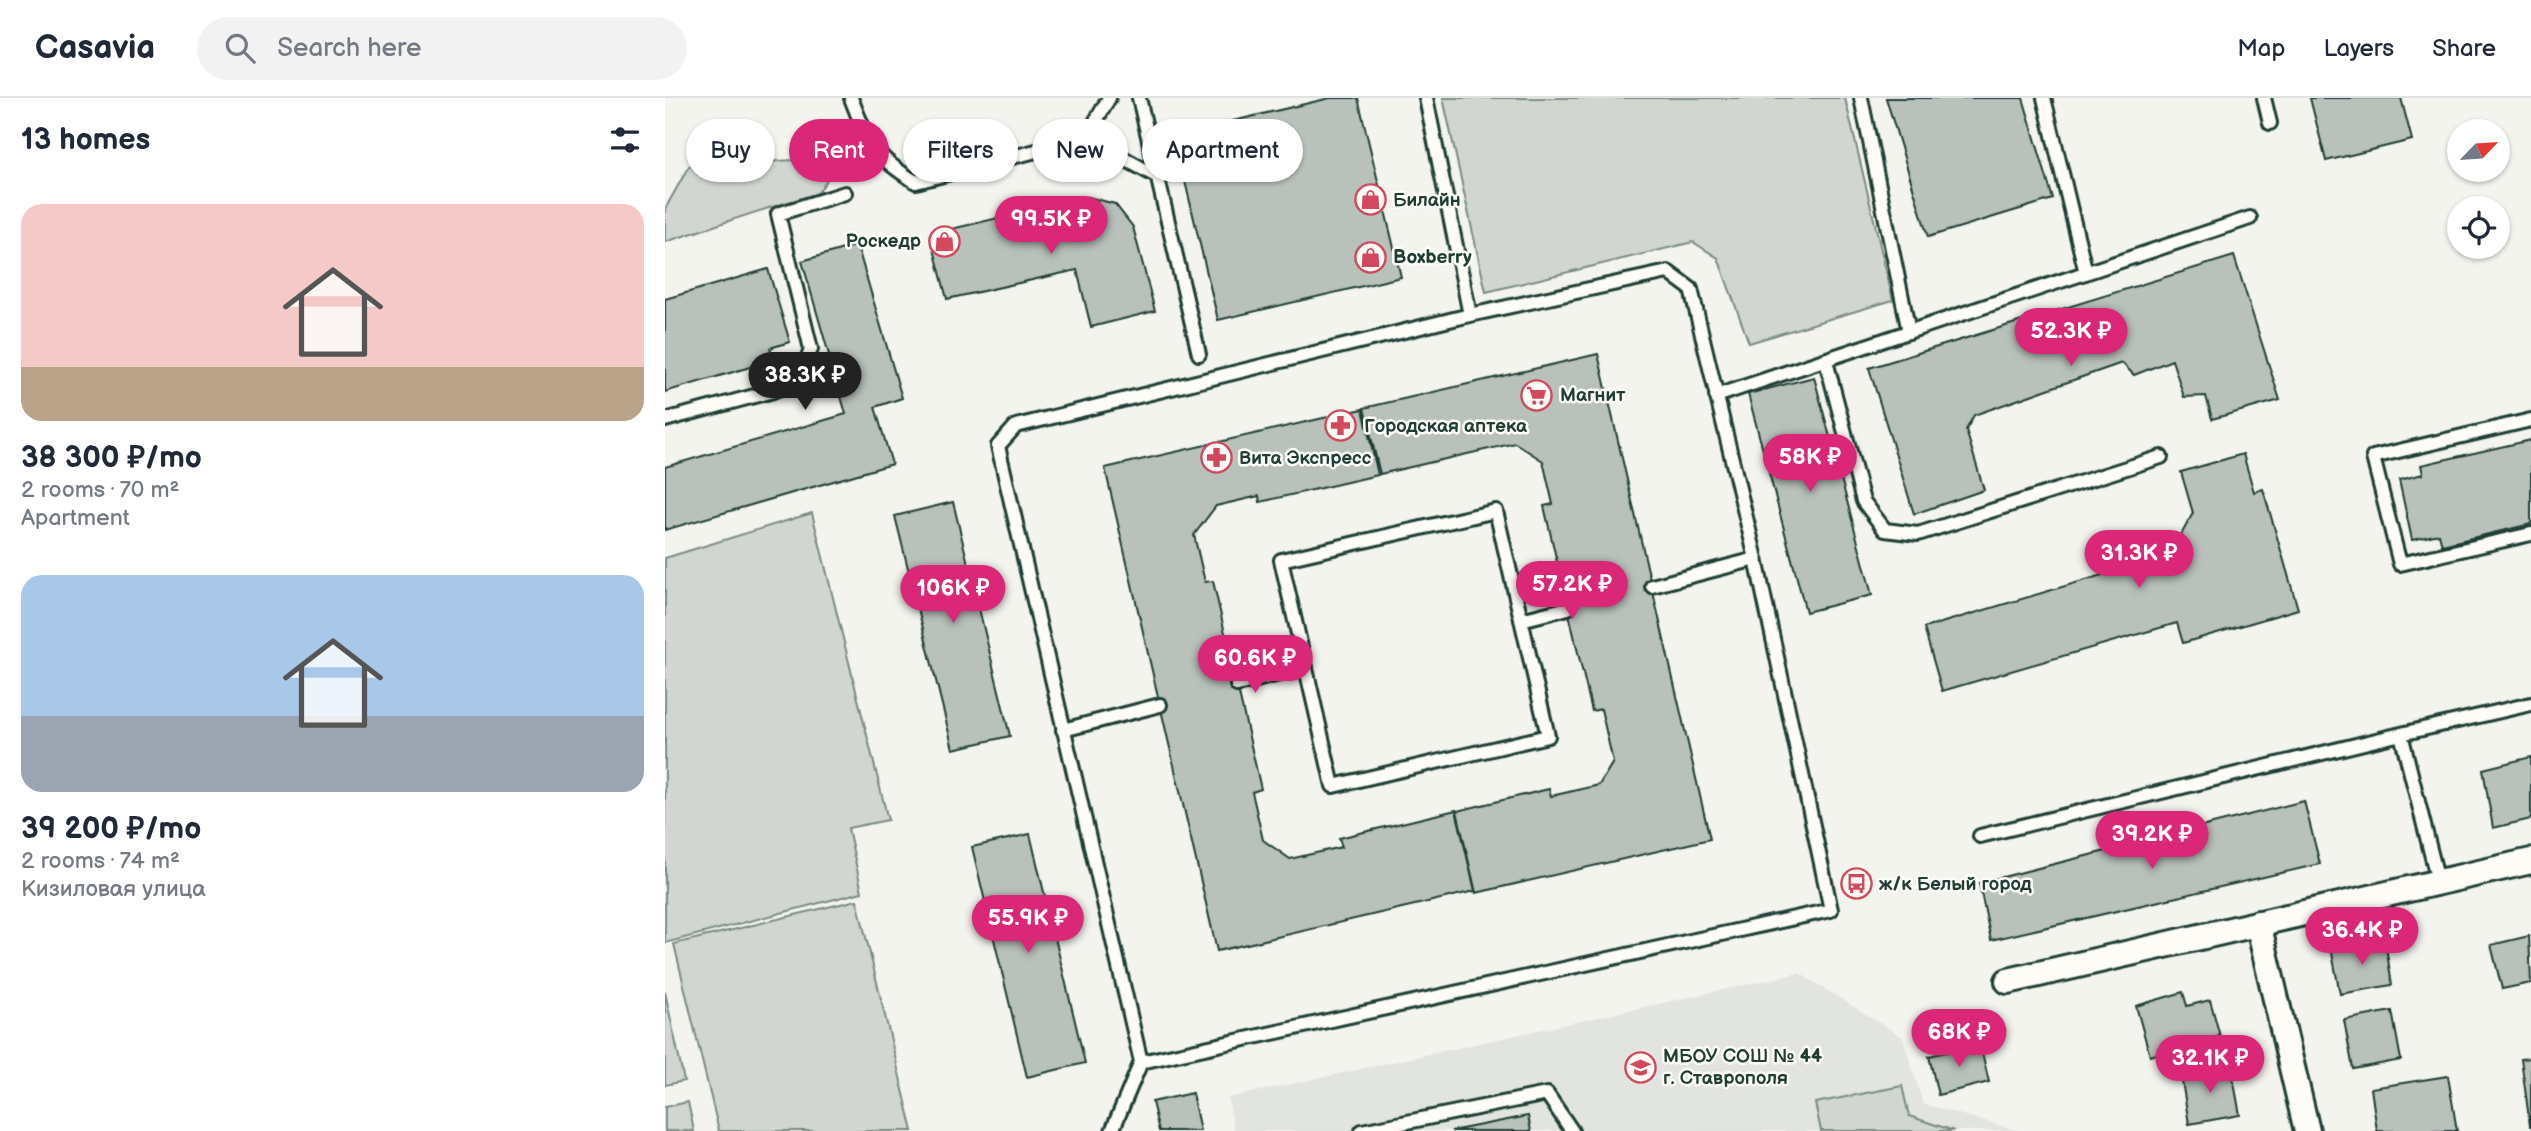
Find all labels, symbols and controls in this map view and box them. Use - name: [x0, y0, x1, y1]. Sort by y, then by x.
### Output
- search box: [197, 17, 687, 80]
- text: Casavia: [35, 28, 155, 68]
- icon: search: [221, 29, 259, 67]
- text: Search here: [277, 33, 421, 64]
- text: Map: [2237, 34, 2285, 63]
- text: Layers: [2323, 34, 2394, 63]
- text: Share: [2432, 34, 2496, 63]
- chip: Buy: [686, 119, 775, 182]
- chip: Rent: [789, 119, 889, 182]
- chip: Filters: [903, 119, 1018, 182]
- chip: New: [1032, 119, 1128, 182]
- chip: Apartment: [1142, 119, 1303, 182]
- north arrow: [2447, 119, 2509, 182]
- map controls: [2447, 119, 2510, 259]
- icon: filters: [606, 121, 644, 159]
- text: 13 homes: [21, 122, 150, 158]
- shop icon: Билайн: [1353, 183, 1387, 217]
- place label: Билайн: [1393, 189, 1461, 212]
- button: locate: [2447, 196, 2510, 259]
- pin: 99.5K ₽: [986, 197, 1116, 256]
- text: 99.5K ₽: [1011, 205, 1091, 233]
- shop icon: Роскедр: [927, 224, 961, 258]
- place label: Роскедр: [845, 230, 922, 253]
- shop icon: Boxberry: [1353, 240, 1387, 274]
- place label: Boxberry: [1393, 246, 1472, 269]
- icon: home: [270, 249, 396, 375]
- pin: 52.3K ₽: [2006, 308, 2136, 368]
- text: 52.3K ₽: [2031, 317, 2111, 345]
- pin: 38.3K ₽: [740, 352, 870, 412]
- text: 38.3K ₽: [765, 361, 845, 389]
- supermarket icon: Магнит: [1520, 378, 1554, 412]
- place label: Магнит: [1560, 384, 1625, 407]
- pharmacy icon: Городская аптека: [1324, 409, 1358, 443]
- place label: Городская аптека: [1364, 415, 1528, 438]
- pin: 58K ₽: [1761, 434, 1859, 494]
- text: 38 300 ₽/mo: [21, 440, 202, 476]
- pharmacy icon: Вита Экспресс: [1199, 441, 1233, 475]
- text: 58K ₽: [1779, 443, 1841, 471]
- place label: Вита Экспресс: [1239, 447, 1372, 470]
- text: 2 rooms · 70 m²: [21, 476, 180, 504]
- text: Apartment: [21, 504, 130, 532]
- pin: 31.3K ₽: [2074, 531, 2204, 590]
- text: 31.3K ₽: [2101, 539, 2177, 567]
- pin: 57.2K ₽: [1507, 561, 1637, 621]
- pin: 106K ₽: [896, 566, 1010, 625]
- text: 57.2K ₽: [1532, 570, 1612, 598]
- text: 106K ₽: [916, 574, 990, 602]
- icon: home: [270, 620, 396, 746]
- pin: 60.6K ₽: [1190, 636, 1320, 695]
- text: 60.6K ₽: [1214, 644, 1296, 672]
- text: 39 200 ₽/mo: [21, 811, 201, 847]
- pin: 39.2K ₽: [2087, 812, 2217, 871]
- text: 39.2K ₽: [2112, 820, 2192, 848]
- text: 2 rooms · 74 m²: [21, 847, 180, 875]
- bus stop icon: ж/к Белый город: [1839, 867, 1873, 901]
- place label: ж/к Белый город: [1879, 873, 2032, 896]
- text: Кизиловая улица: [21, 875, 206, 903]
- pin: 55.9K ₽: [963, 896, 1093, 955]
- text: 55.9K ₽: [988, 904, 1068, 932]
- pin: 36.4K ₽: [2297, 908, 2427, 967]
- text: 36.4K ₽: [2321, 916, 2403, 944]
- pin: 68K ₽: [1910, 1010, 2008, 1069]
- text: 68K ₽: [1928, 1018, 1991, 1046]
- pin: 32.1K ₽: [2145, 1035, 2275, 1095]
- text: 32.1K ₽: [2171, 1044, 2249, 1072]
- place label: МБОУ СОШ № 44 г. Ставрополя: [1663, 1045, 1822, 1090]
- school or university icon: МБОУ СОШ № 44 г. Ставрополя: [1623, 1050, 1657, 1084]

